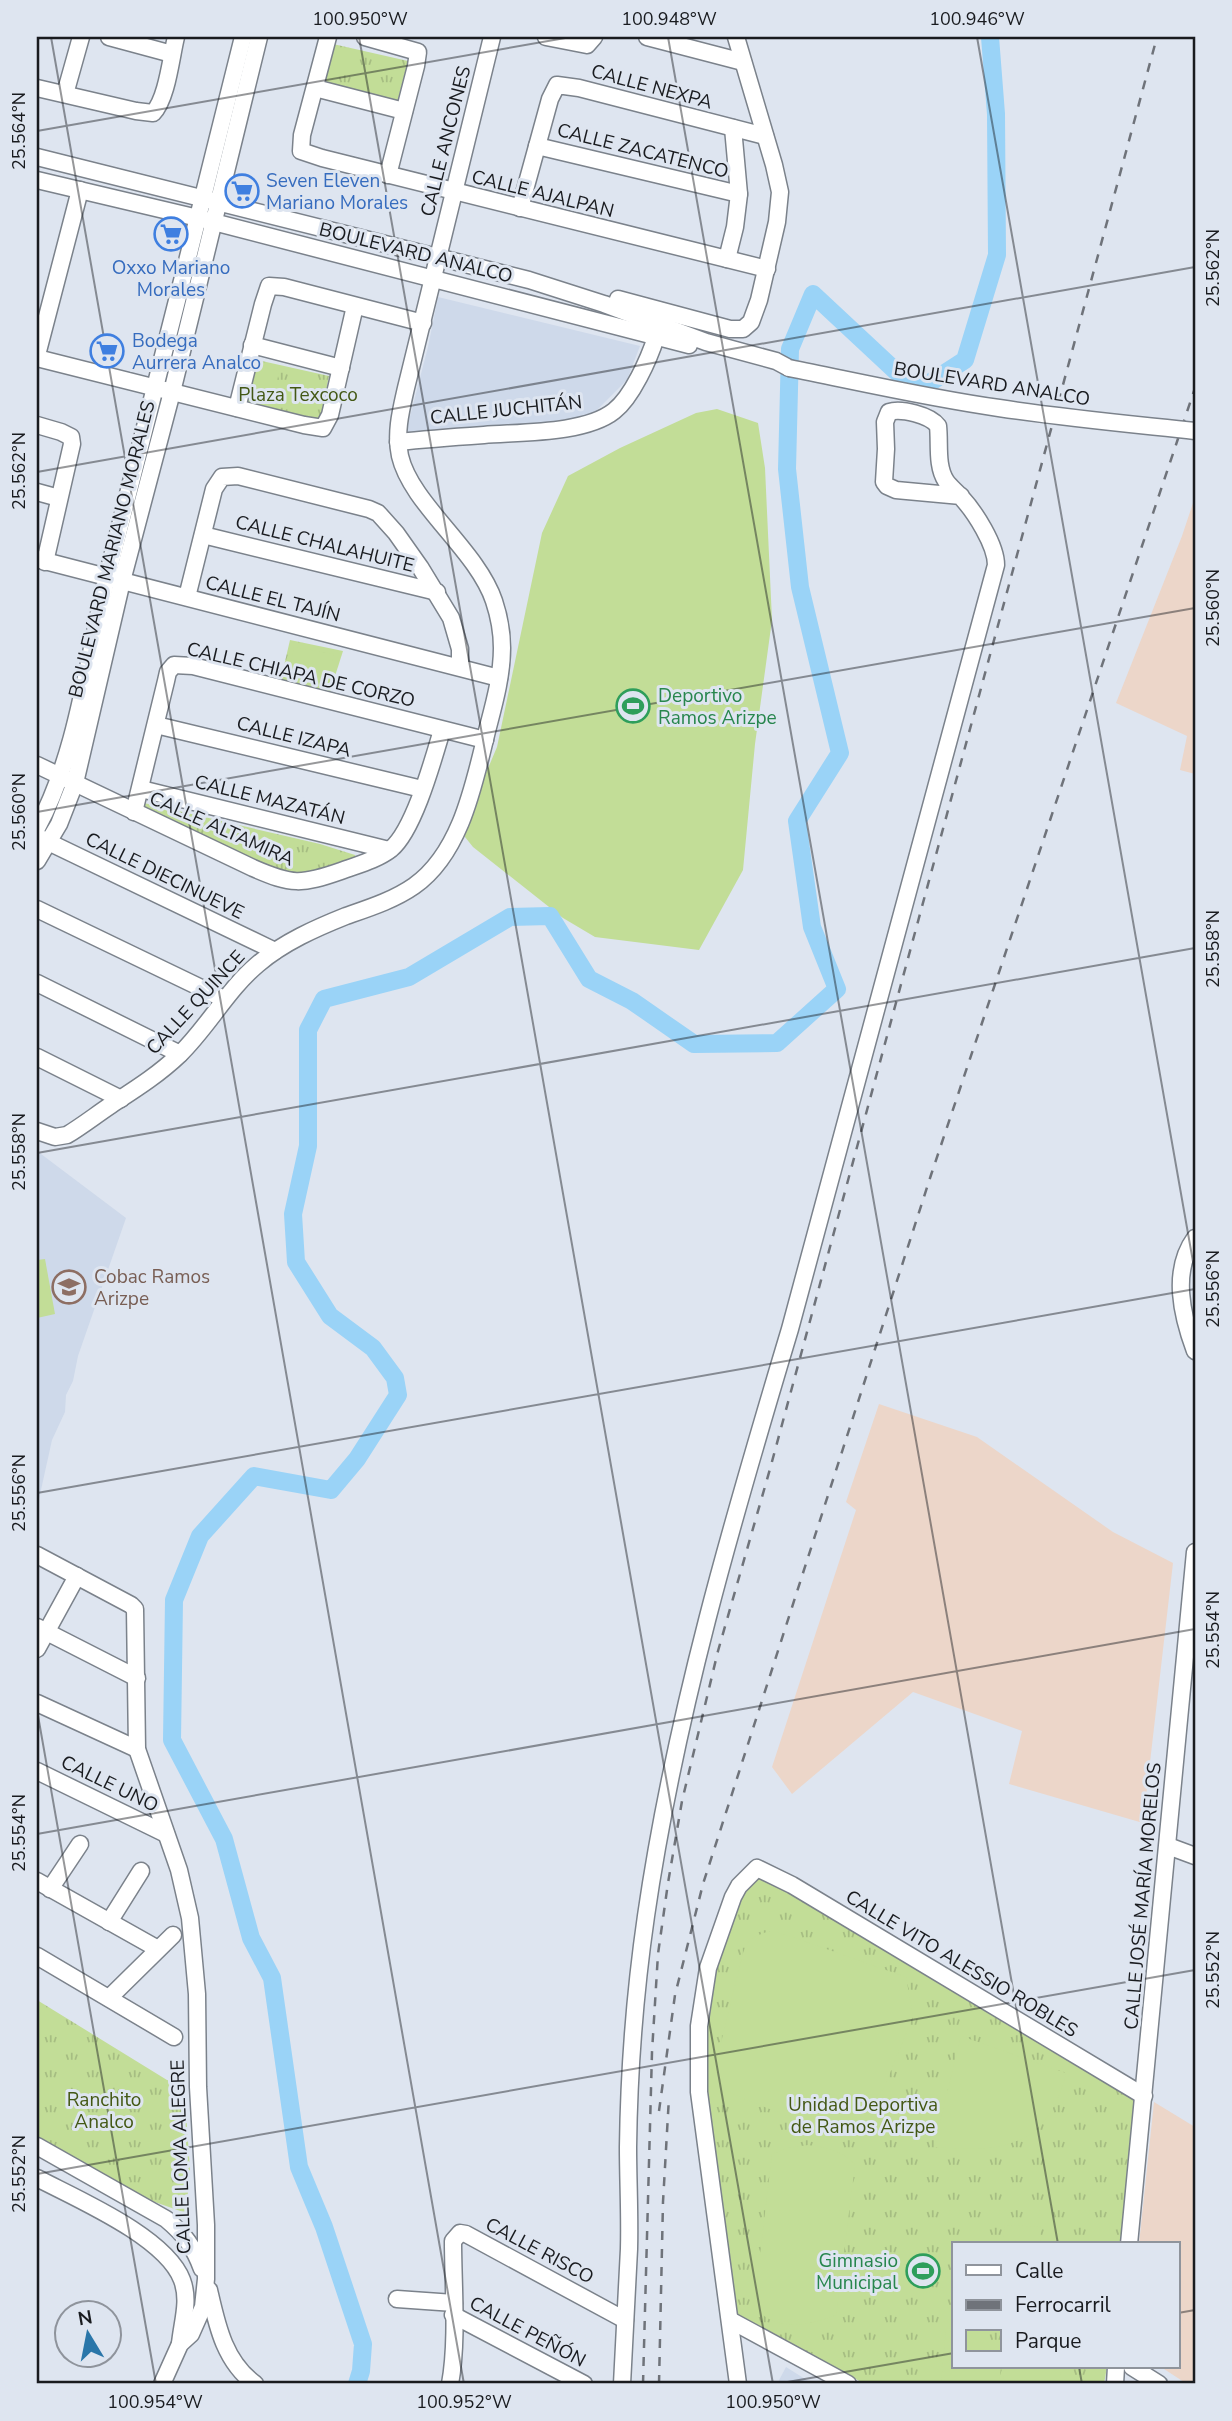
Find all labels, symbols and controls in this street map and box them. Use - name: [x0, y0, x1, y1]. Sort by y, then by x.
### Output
- text: 100.950°W: [312, 7, 408, 31]
- text: 100.948°W: [621, 7, 717, 31]
- text: 100.946°W: [929, 7, 1025, 31]
- street label: CALLE NEXPA: [588, 58, 716, 116]
- street label: CALLE ANCONES: [415, 63, 477, 219]
- text: 25.564°N: [7, 92, 31, 170]
- street label: CALLE ZACATENCO: [554, 117, 731, 185]
- street label: CALLE AJALPAN: [469, 164, 617, 224]
- place label: Seven Eleven Mariano Morales: [266, 168, 408, 216]
- supermarket icon: Seven Eleven Mariano Morales: [223, 172, 261, 210]
- supermarket icon: Oxxo Mariano Morales: [152, 215, 190, 253]
- street label: BOULEVARD ANALCO: [316, 216, 515, 290]
- text: 25.562°N: [1201, 229, 1225, 307]
- place label: Oxxo Mariano Morales: [112, 255, 230, 303]
- place label: Bodega Aurrera Analco: [132, 328, 261, 376]
- supermarket icon: Bodega Aurrera Analco: [88, 332, 126, 370]
- street label: BOULEVARD ANALCO: [892, 356, 1092, 412]
- park label: Plaza Texcoco: [238, 382, 358, 408]
- street label: CALLE JUCHITÁN: [429, 389, 583, 431]
- street label: BOULEVARD MARIANO MORALES: [62, 398, 162, 700]
- text: 25.562°N: [7, 432, 31, 510]
- street label: CALLE CHALAHUITE: [233, 509, 417, 579]
- text: 25.560°N: [1201, 569, 1225, 647]
- street label: CALLE EL TAJÍN: [202, 570, 343, 628]
- street label: CALLE CHIAPA DE CORZO: [184, 636, 417, 714]
- place label: Deportivo Ramos Arizpe: [658, 683, 777, 731]
- sports icon: Deportivo Ramos Arizpe: [614, 687, 652, 725]
- street label: CALLE IZAPA: [234, 710, 354, 764]
- street label: CALLE MAZATÁN: [192, 769, 348, 831]
- text: 25.560°N: [7, 773, 31, 851]
- street label: CALLE ALTAMIRA: [145, 785, 298, 873]
- street label: CALLE DIECINUEVE: [81, 826, 248, 926]
- text: 25.558°N: [1201, 910, 1225, 988]
- street label: CALLE QUINCE: [140, 945, 251, 1061]
- text: 25.558°N: [7, 1113, 31, 1191]
- text: 25.556°N: [1201, 1250, 1225, 1328]
- place label: Cobac Ramos Arizpe: [94, 1264, 210, 1312]
- school or university icon: Cobac Ramos Arizpe: [50, 1268, 88, 1306]
- text: 25.556°N: [7, 1454, 31, 1532]
- text: 25.554°N: [1201, 1591, 1225, 1669]
- street label: CALLE UNO: [57, 1749, 163, 1819]
- street label: CALLE JOSÉ MARÍA MORELOS: [1118, 1761, 1168, 2031]
- text: 25.554°N: [7, 1794, 31, 1872]
- street label: CALLE VITO ALESSIO ROBLES: [841, 1884, 1082, 2044]
- text: 25.552°N: [1201, 1931, 1225, 2009]
- street label: CALLE LOMA ALEGRE: [165, 2059, 197, 2255]
- park label: Ranchito Analco: [67, 2087, 141, 2135]
- park label: Unidad Deportiva de Ramos Arizpe: [788, 2092, 938, 2140]
- text: 25.552°N: [7, 2135, 31, 2213]
- street label: CALLE RISCO: [481, 2211, 598, 2290]
- legend: [952, 2242, 1180, 2368]
- place label: Gimnasio Municipal: [816, 2248, 898, 2296]
- sports icon: Gimnasio Municipal: [904, 2252, 942, 2290]
- text: Calle: [1015, 2257, 1063, 2285]
- street label: CALLE PEÑÓN: [465, 2290, 590, 2374]
- text: Ferrocarril: [1015, 2291, 1112, 2319]
- north arrow: [52, 2298, 122, 2368]
- text: N: [76, 2304, 94, 2332]
- text: Parque: [1015, 2327, 1082, 2355]
- text: 100.954°W: [107, 2390, 203, 2414]
- text: 100.952°W: [416, 2390, 512, 2414]
- text: 100.950°W: [725, 2390, 821, 2414]

